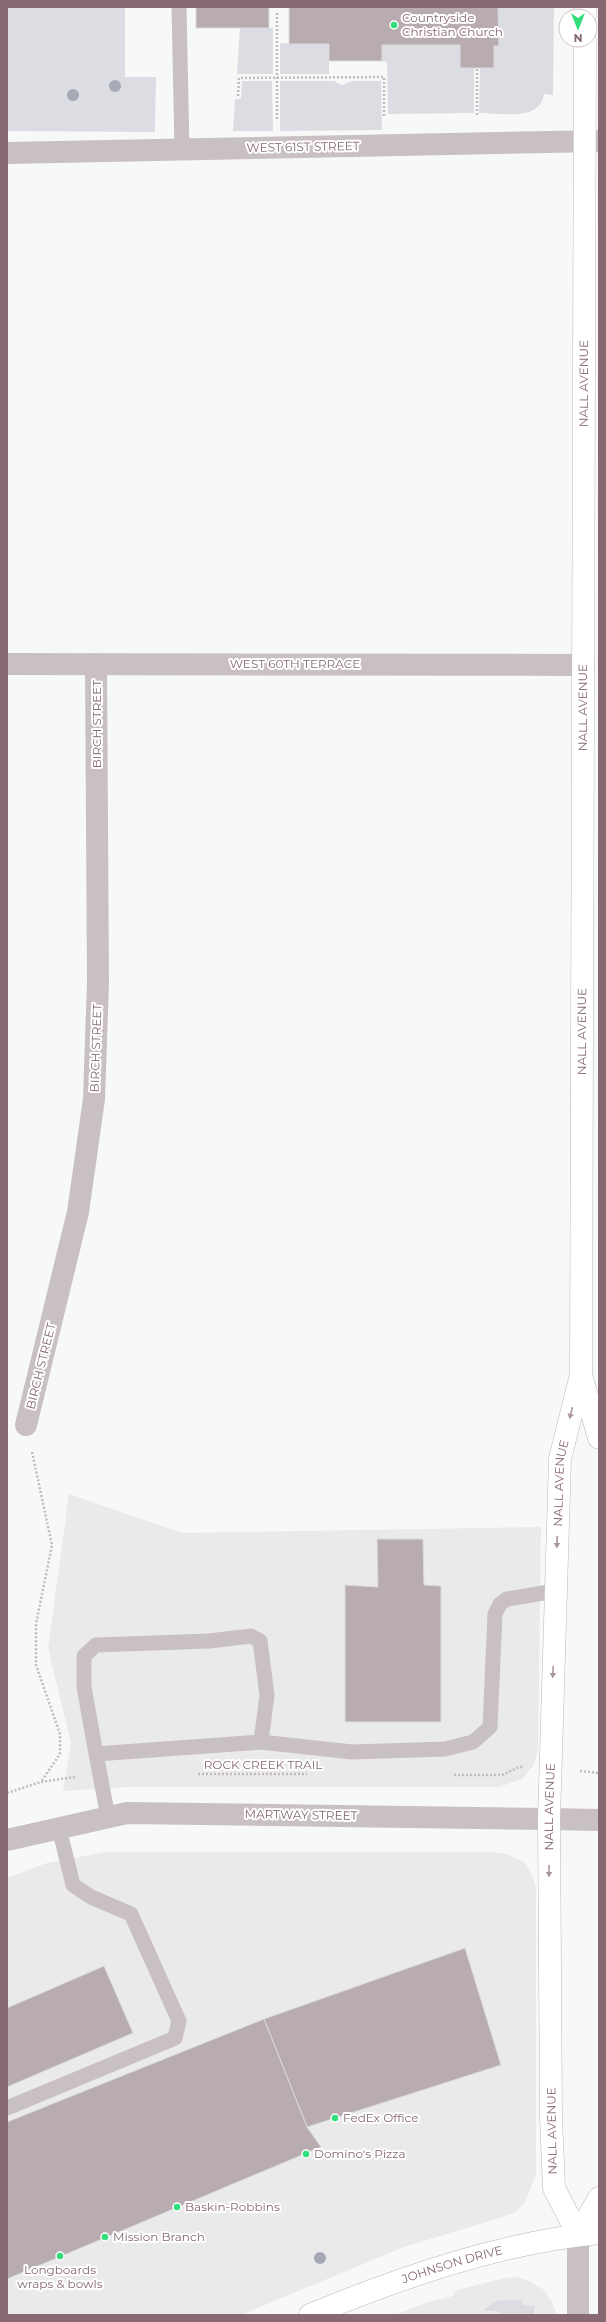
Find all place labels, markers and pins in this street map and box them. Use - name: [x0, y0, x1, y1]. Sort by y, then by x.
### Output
- place label: Countryside Christian Church: [402, 10, 503, 39]
- marker: Countryside Christian Church: [389, 20, 399, 30]
- place label: FedEx Office: [343, 2110, 419, 2125]
- marker: FedEx Office: [330, 2113, 340, 2123]
- place label: Domino's Pizza: [314, 2146, 405, 2161]
- marker: Domino's Pizza: [301, 2149, 311, 2159]
- place label: Baskin-Robbins: [185, 2199, 280, 2214]
- marker: Baskin-Robbins: [172, 2202, 182, 2212]
- place label: Mission Branch: [113, 2229, 205, 2244]
- marker: Mission Branch: [100, 2232, 110, 2242]
- marker: Longboards wraps & bowls: [55, 2251, 65, 2261]
- place label: Longboards wraps & bowls: [17, 2262, 103, 2291]

